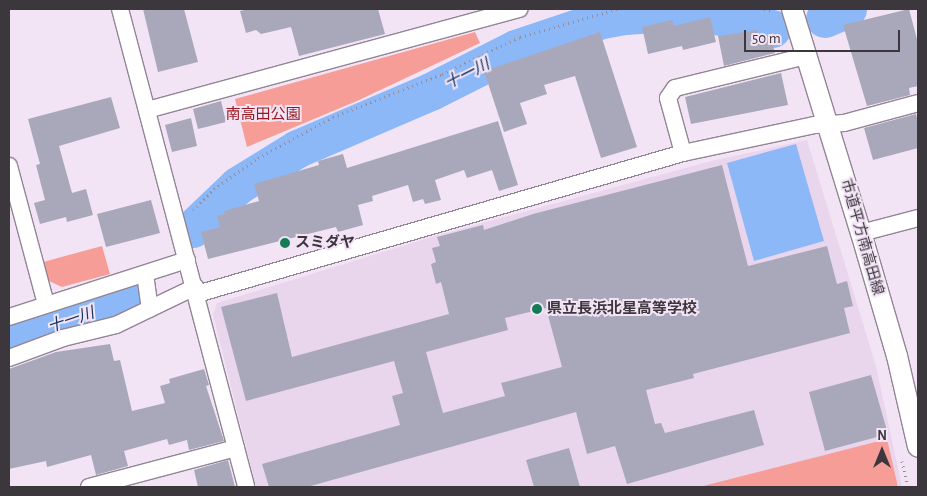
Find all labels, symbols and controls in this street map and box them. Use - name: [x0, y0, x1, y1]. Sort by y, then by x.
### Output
- scale bar: [747, 20, 903, 52]
- text: 50 m: [752, 31, 781, 46]
- water label: 十一川: [441, 55, 493, 93]
- park label: 南高田公園: [226, 106, 300, 124]
- street label: 市道平方南高田線: [837, 177, 887, 297]
- place label: スミダヤ: [295, 234, 355, 252]
- marker: スミダヤ: [279, 237, 291, 249]
- place label: 県立長浜北星高等学校: [547, 300, 697, 318]
- water label: 十一川: [45, 303, 97, 337]
- marker: 県立長浜北星高等学校: [531, 303, 543, 315]
- north arrow: [857, 426, 907, 476]
- text: N: [877, 429, 887, 443]

